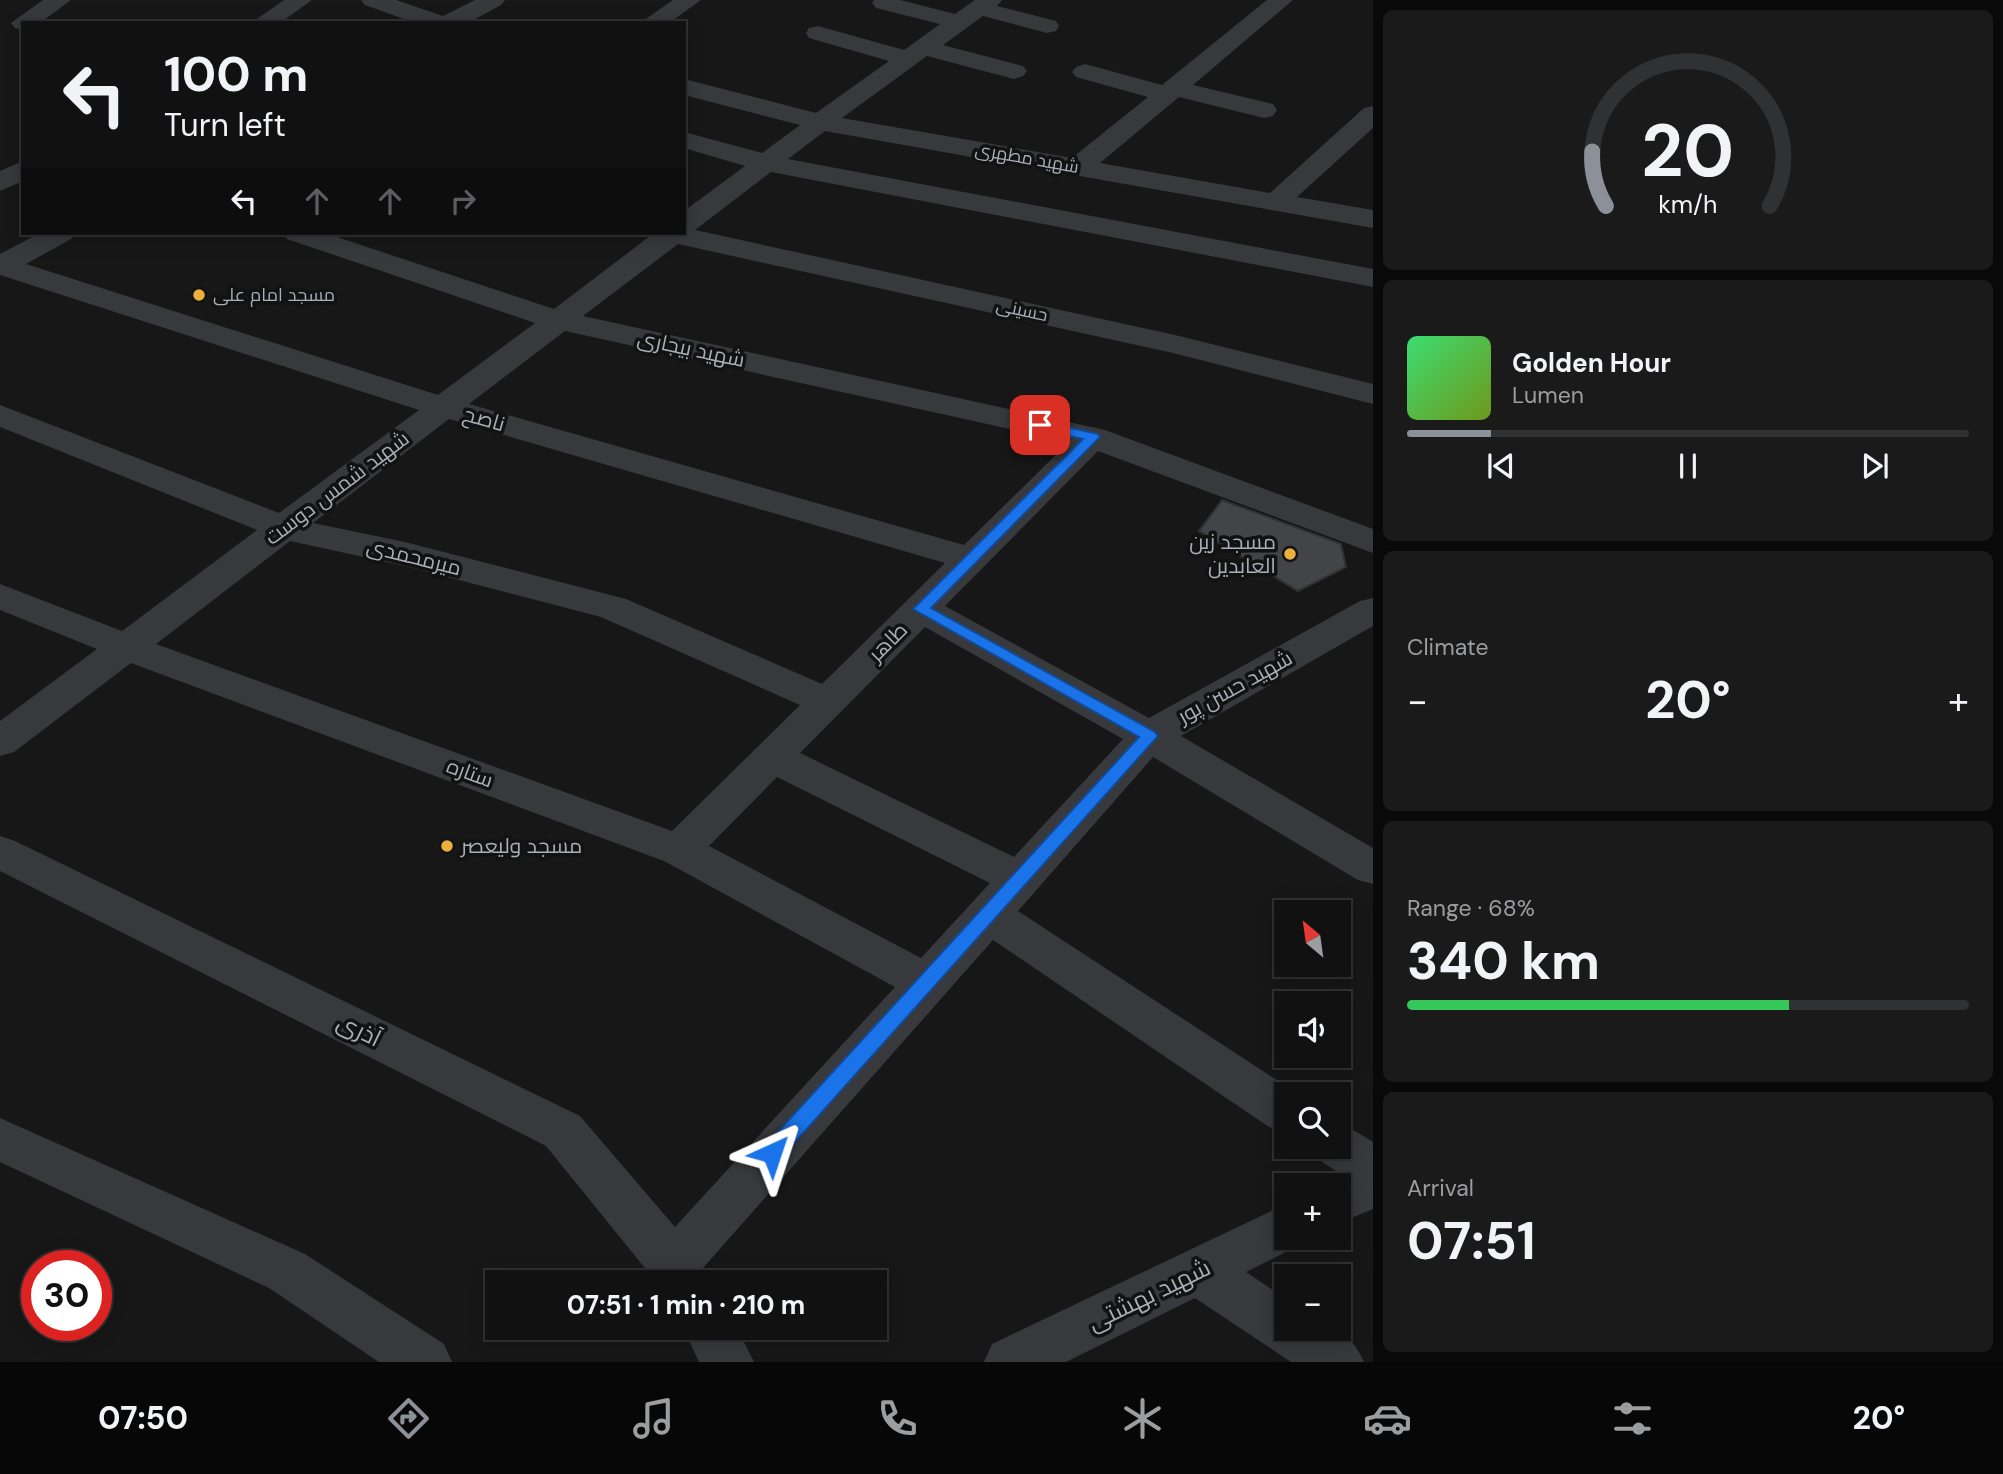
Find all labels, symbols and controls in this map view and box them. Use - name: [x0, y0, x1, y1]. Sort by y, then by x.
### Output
- text: 100 m: [164, 42, 308, 106]
- icon: left: [49, 49, 140, 140]
- text: Turn left: [164, 104, 286, 146]
- text: 20: [1642, 105, 1734, 200]
- street label: شهید مطهری: [973, 137, 1081, 179]
- icon: left: [225, 182, 263, 220]
- icon: ahead: [298, 182, 336, 220]
- icon: ahead: [371, 182, 409, 220]
- icon: right: [444, 182, 482, 220]
- text: km/h: [1658, 188, 1718, 221]
- place label: مسجد امام علی: [213, 283, 335, 307]
- marker: مسجد امام علی: [191, 287, 207, 303]
- street label: حسینی: [994, 293, 1050, 327]
- street label: شهید بیجاری: [635, 324, 747, 374]
- text: Golden Hour: [1512, 346, 1671, 380]
- text: Lumen: [1512, 380, 1584, 410]
- pin: [1010, 395, 1070, 455]
- street label: ناصح: [460, 400, 508, 438]
- icon: arrive: [1021, 406, 1059, 444]
- street label: شهید شمس دوست: [259, 425, 415, 551]
- icon: previous: [1482, 447, 1520, 485]
- icon: pause: [1669, 447, 1707, 485]
- icon: next: [1856, 447, 1894, 485]
- place label: مسجد زین العابدین: [1189, 528, 1276, 580]
- street label: میرمحمدی: [364, 532, 464, 582]
- marker: مسجد زین العابدین: [1282, 546, 1298, 562]
- street label: طاهر: [862, 616, 914, 668]
- text: Climate: [1407, 632, 1489, 662]
- street label: شهید حسن پور: [1172, 644, 1297, 731]
- text: 20°: [1645, 666, 1731, 734]
- text: −: [1407, 676, 1428, 726]
- text: +: [1948, 676, 1969, 726]
- street label: ستاره: [443, 752, 497, 794]
- place label: مسجد ولیعصر: [460, 832, 582, 860]
- marker: مسجد ولیعصر: [439, 838, 455, 854]
- text: Range · 68%: [1407, 893, 1535, 923]
- north arrow: [1274, 900, 1351, 976]
- map controls: [1274, 900, 1351, 1341]
- text: 340 km: [1407, 927, 1600, 995]
- button: sound: [1274, 991, 1351, 1068]
- street label: آذری: [332, 1006, 387, 1054]
- button: search: [1274, 1082, 1351, 1159]
- position arrow: [735, 1116, 809, 1190]
- button: +: [1274, 1173, 1351, 1250]
- text: Arrival: [1407, 1173, 1474, 1203]
- text: 07:51: [1407, 1207, 1536, 1275]
- speed limit sign: 30: [21, 1250, 112, 1341]
- street label: شهید بهشتی: [1082, 1251, 1215, 1338]
- button: −: [1274, 1264, 1351, 1341]
- text: 07:51 · 1 min · 210 m: [567, 1288, 805, 1322]
- icon: directions: [384, 1394, 433, 1443]
- icon: music: [629, 1394, 678, 1443]
- icon: phone: [873, 1394, 922, 1443]
- icon: climate: [1118, 1394, 1167, 1443]
- icon: car: [1363, 1394, 1412, 1443]
- icon: filters: [1608, 1394, 1657, 1443]
- text: 07:50: [98, 1397, 188, 1439]
- text: 20°: [1853, 1397, 1905, 1439]

